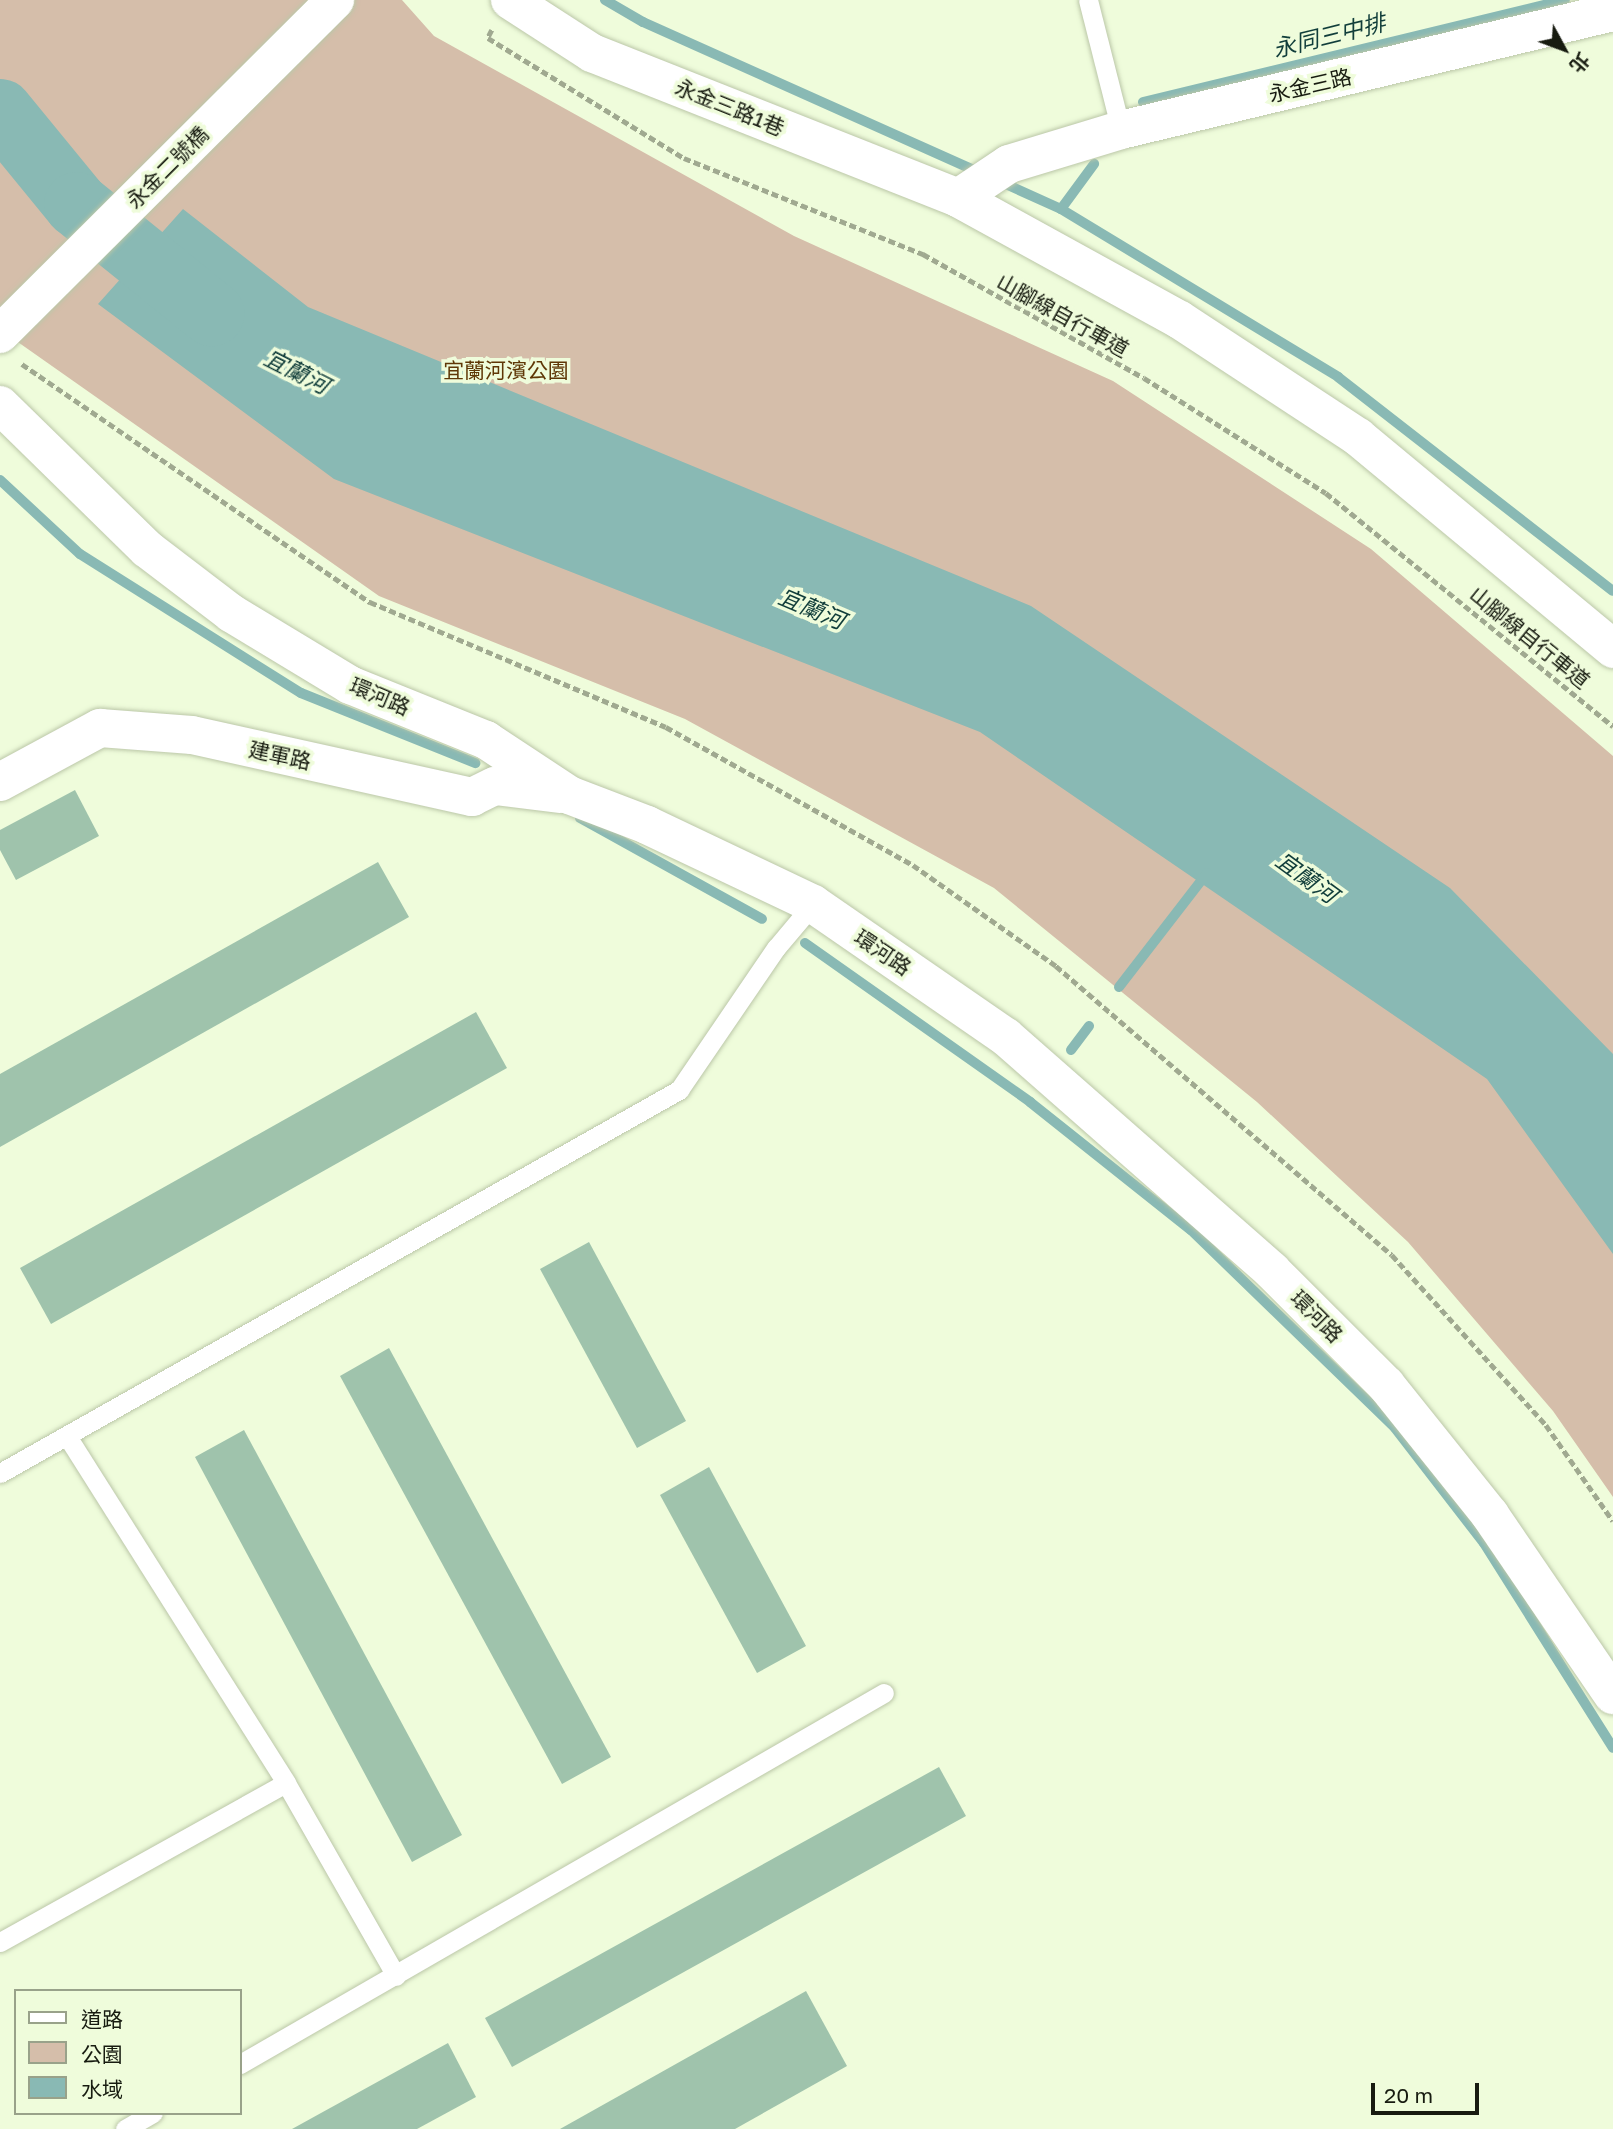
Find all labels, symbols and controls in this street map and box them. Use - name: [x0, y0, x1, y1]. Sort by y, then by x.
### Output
- water label: 永同三中排: [1270, 8, 1388, 62]
- north arrow: [1529, 14, 1599, 84]
- text: 北: [1565, 48, 1595, 78]
- street label: 永金三路: [1266, 63, 1354, 107]
- street label: 永金三路1巷: [672, 74, 788, 140]
- street label: 永金二號橋: [121, 121, 213, 213]
- street label: 山腳線自行車道: [993, 268, 1133, 362]
- water label: 宜蘭河: [260, 343, 334, 399]
- park label: 宜蘭河濱公園: [443, 357, 569, 383]
- street label: 山腳線自行車道: [1465, 581, 1595, 693]
- water label: 宜蘭河: [775, 582, 849, 634]
- street label: 環河路: [346, 672, 414, 720]
- street label: 建軍路: [247, 736, 313, 774]
- water label: 宜蘭河: [1271, 846, 1343, 908]
- street label: 環河路: [850, 924, 916, 980]
- street label: 環河路: [1286, 1285, 1348, 1347]
- legend: [14, 1989, 242, 2115]
- text: 道路: [81, 2006, 123, 2032]
- text: 公園: [81, 2041, 123, 2067]
- scale bar: [1375, 2070, 1484, 2114]
- text: 水域: [81, 2076, 123, 2102]
- text: 20 m: [1384, 2082, 1433, 2108]

